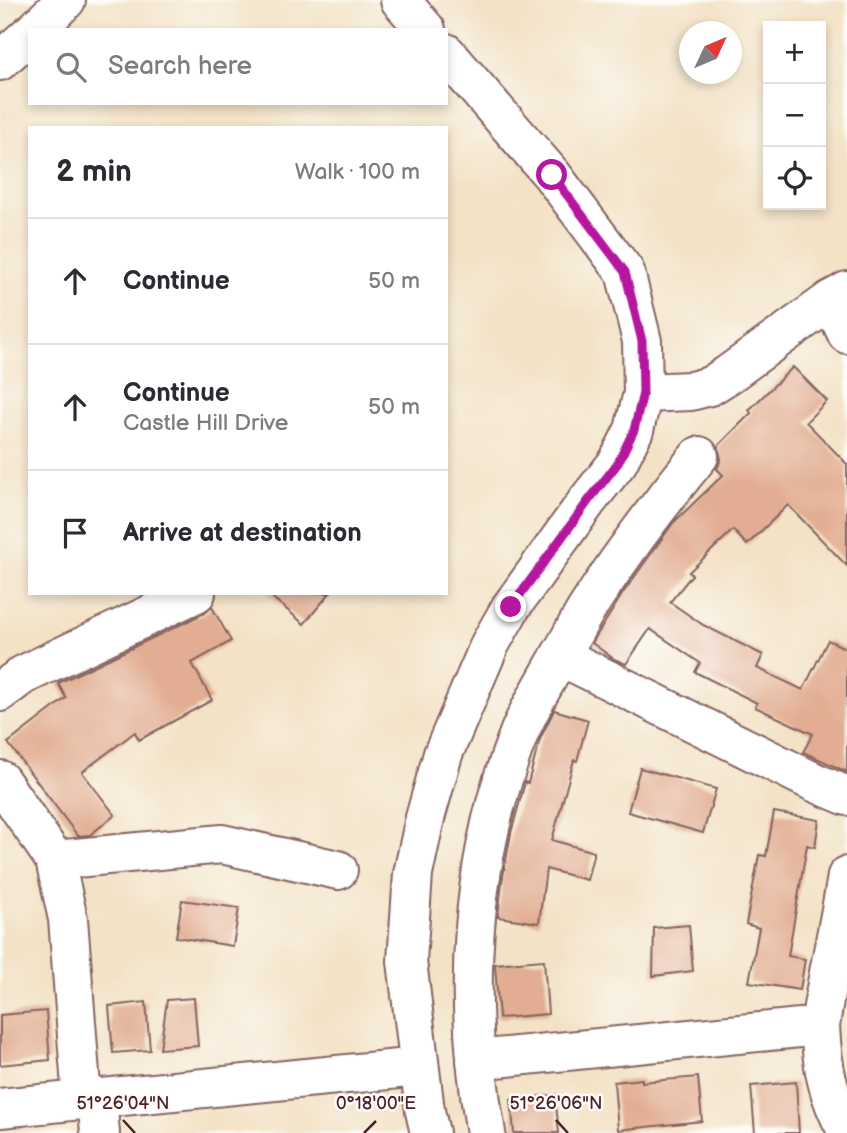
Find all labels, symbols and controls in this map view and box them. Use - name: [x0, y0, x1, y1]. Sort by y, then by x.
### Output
- north arrow: [679, 21, 742, 84]
- map controls: [763, 21, 826, 210]
- button: +: [763, 21, 826, 84]
- search box: [28, 28, 448, 105]
- icon: search: [52, 48, 90, 86]
- text: Search here: [108, 51, 252, 82]
- button: −: [763, 84, 826, 147]
- button: locate: [763, 147, 826, 210]
- text: 2 min: [56, 154, 132, 190]
- text: Walk · 100 m: [295, 158, 420, 186]
- route start: [536, 159, 567, 190]
- icon: ahead: [56, 262, 94, 300]
- text: Continue: [123, 266, 230, 297]
- text: 50 m: [368, 267, 420, 295]
- text: Continue: [123, 378, 230, 409]
- icon: ahead: [56, 388, 94, 426]
- text: 50 m: [368, 393, 420, 421]
- text: Castle Hill Drive: [123, 409, 288, 437]
- icon: arrive: [56, 514, 94, 552]
- text: Arrive at destination: [123, 518, 362, 549]
- route end: [495, 591, 526, 622]
- text: 51°26'04"N: [76, 1093, 170, 1114]
- text: 0°18'00"E: [336, 1093, 416, 1114]
- text: 51°26'06"N: [509, 1093, 603, 1114]

